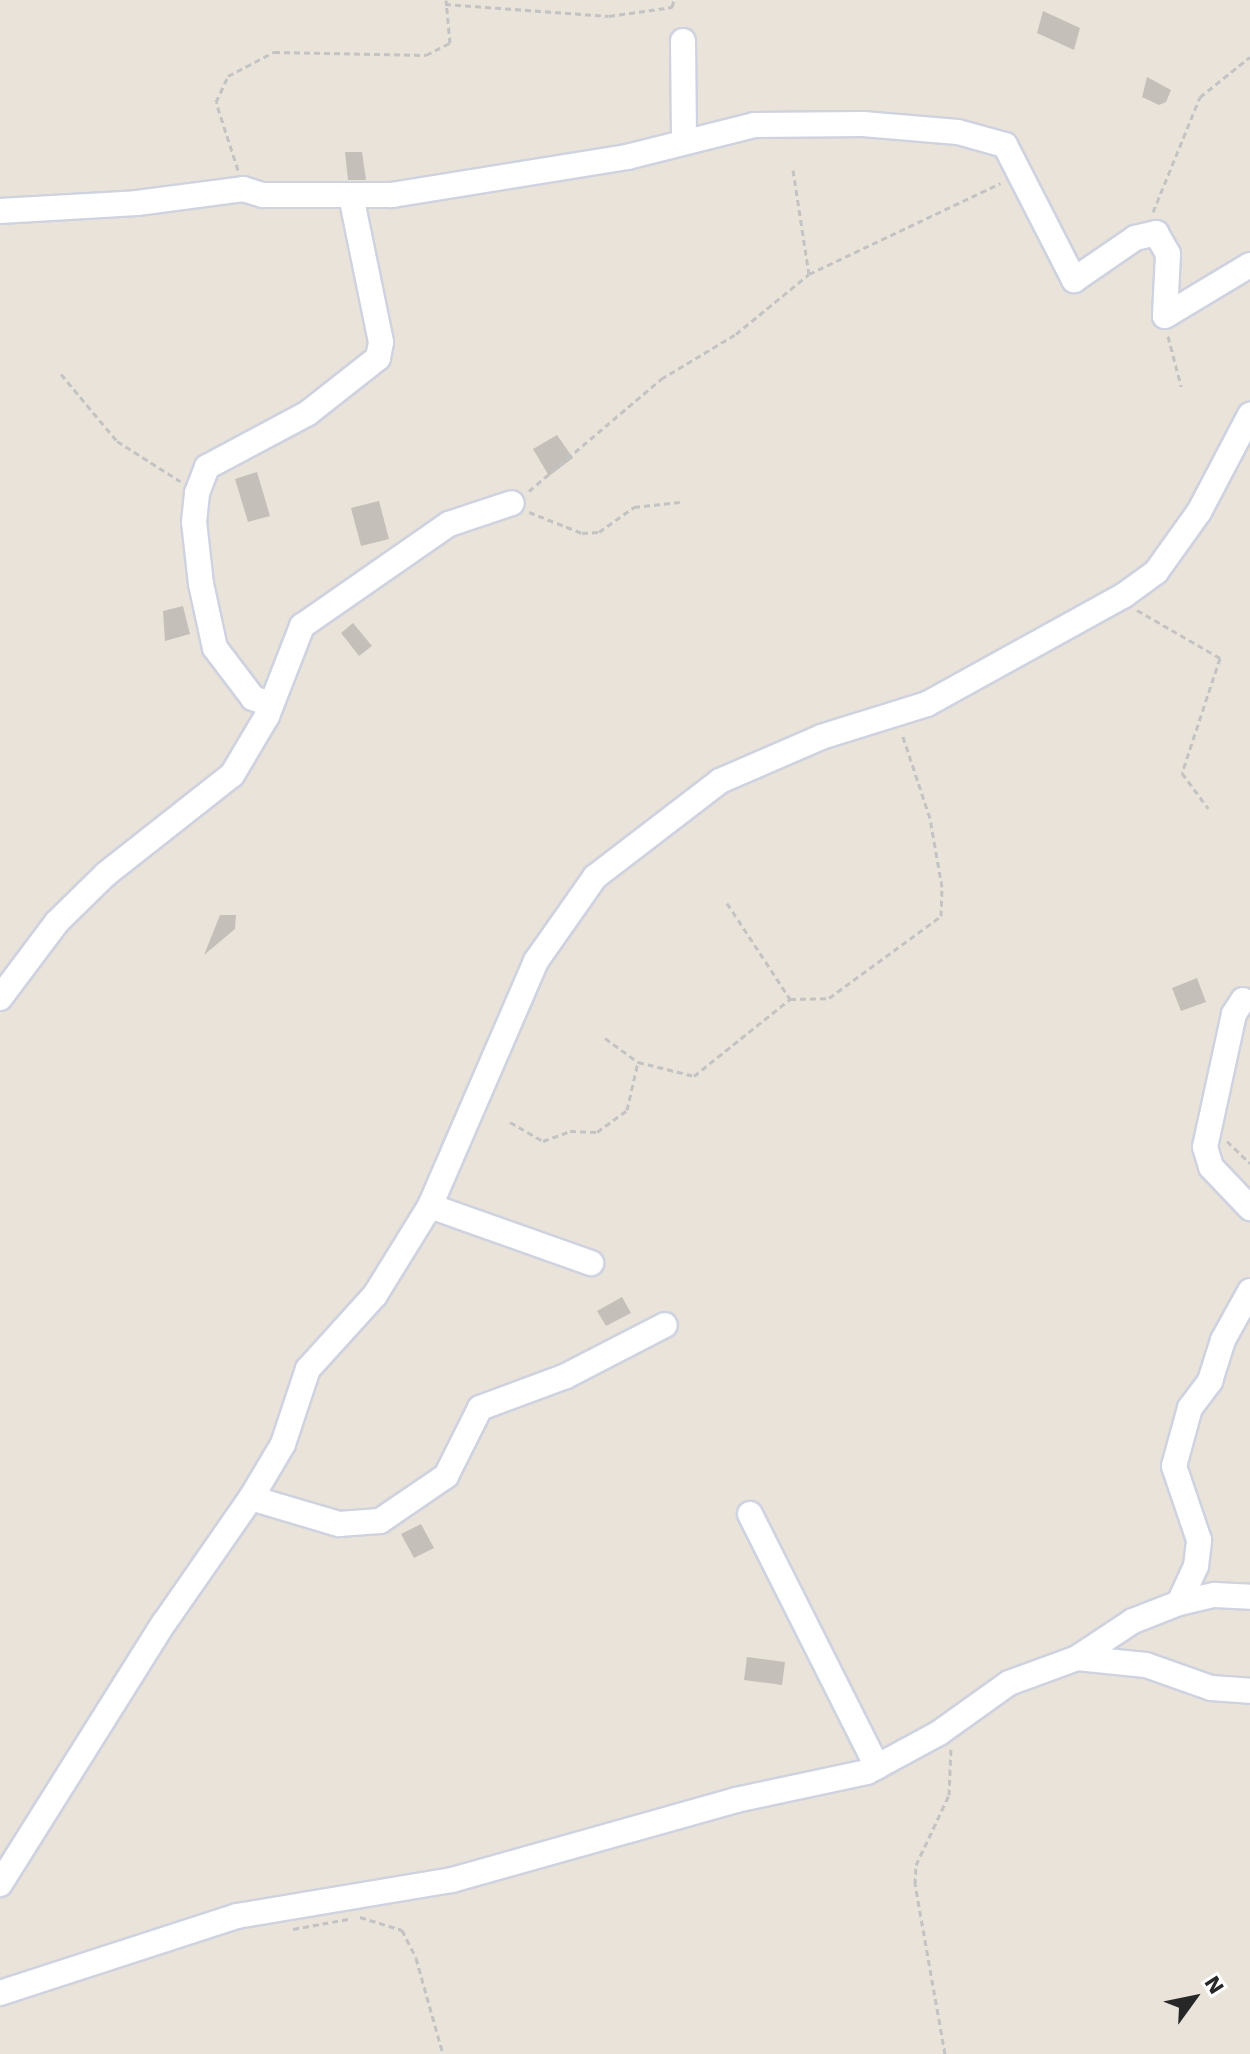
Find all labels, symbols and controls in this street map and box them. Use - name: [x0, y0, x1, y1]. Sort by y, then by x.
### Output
- north arrow: [1154, 1958, 1234, 2038]
- text: N: [1200, 1971, 1229, 1998]

